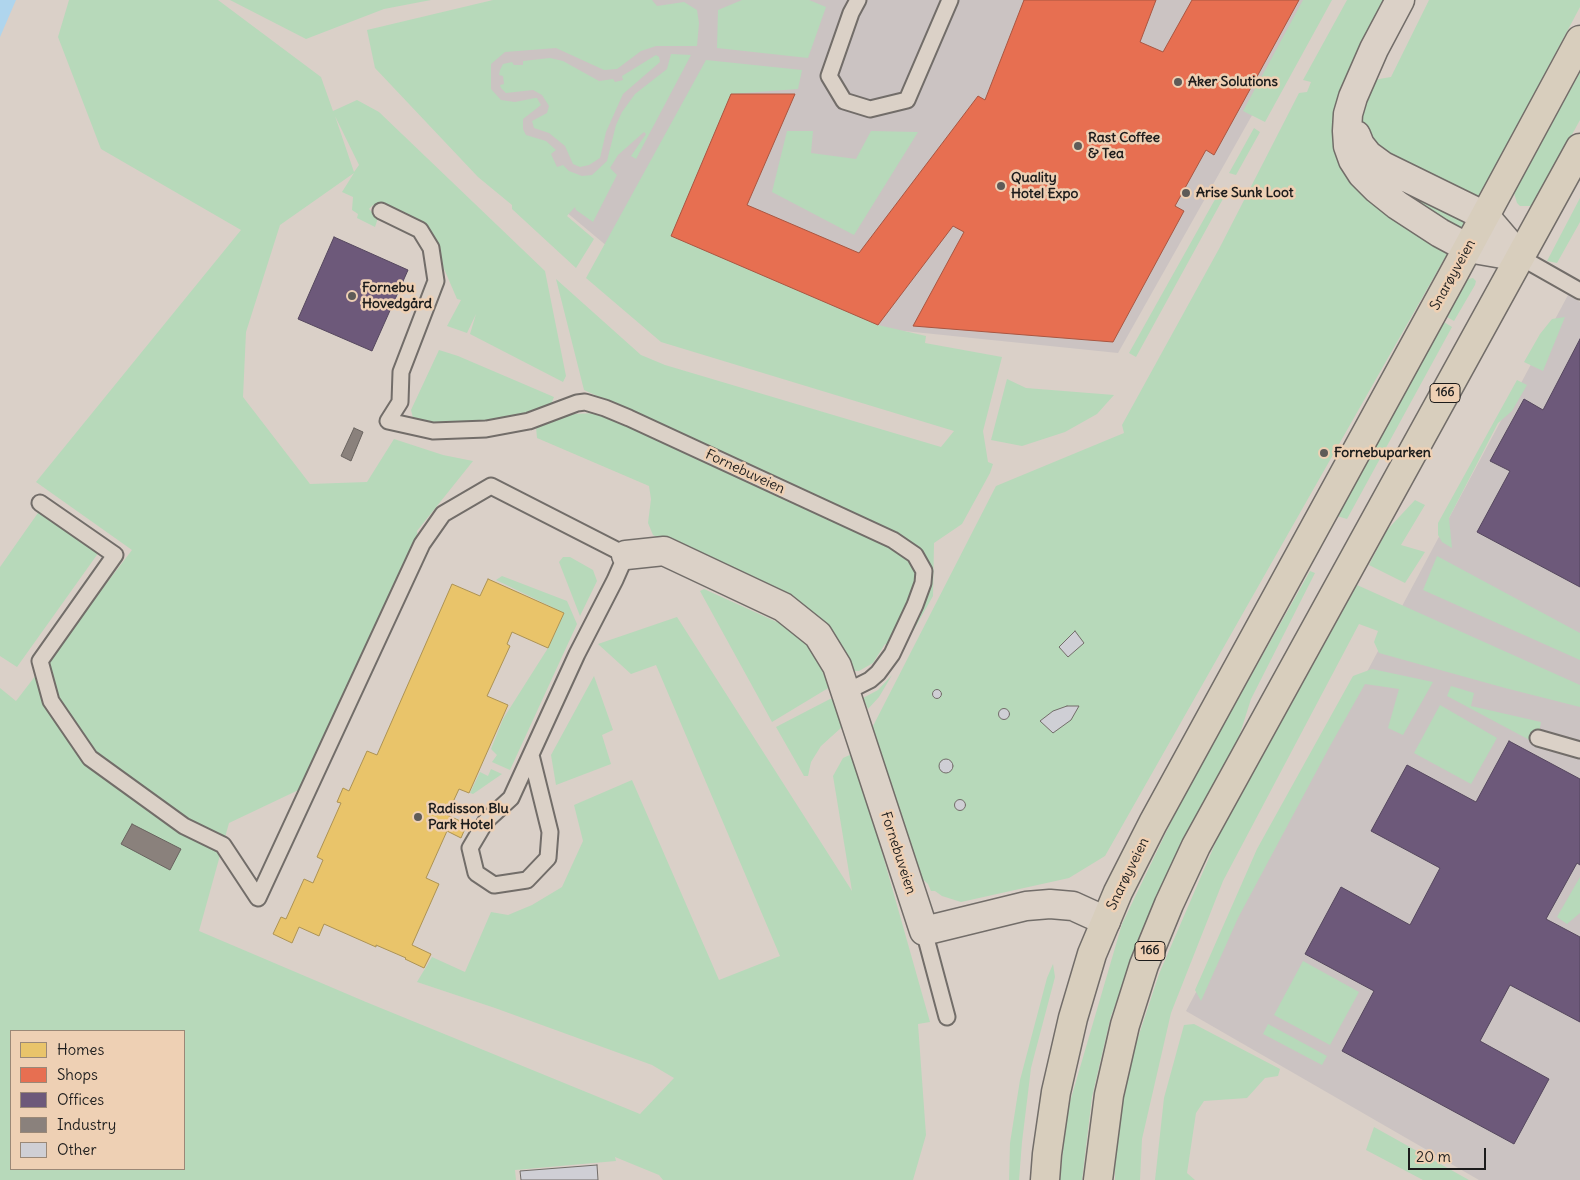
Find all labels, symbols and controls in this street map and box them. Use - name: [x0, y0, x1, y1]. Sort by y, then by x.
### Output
- place label: Aker Solutions: [1188, 74, 1278, 90]
- marker: Aker Solutions: [1172, 76, 1184, 88]
- place label: Rast Coffee & Tea: [1088, 130, 1160, 162]
- marker: Rast Coffee & Tea: [1072, 140, 1084, 152]
- place label: Quality Hotel Expo: [1011, 170, 1078, 202]
- marker: Quality Hotel Expo: [995, 180, 1007, 192]
- place label: Arise Sunk Loot: [1196, 185, 1293, 201]
- marker: Arise Sunk Loot: [1180, 187, 1192, 199]
- street label: Snarøyveien: [1427, 237, 1479, 313]
- place label: Fornebu Hovedgård: [362, 280, 432, 312]
- marker: Fornebu Hovedgård: [346, 290, 358, 302]
- road number: 166: [1430, 383, 1460, 402]
- place label: Fornebuparken: [1334, 445, 1431, 461]
- street label: Fornebuveien: [703, 446, 787, 498]
- marker: Fornebuparken: [1318, 447, 1330, 459]
- place label: Radisson Blu Park Hotel: [428, 801, 509, 834]
- street label: Fornebuveien: [877, 810, 919, 896]
- marker: Radisson Blu Park Hotel: [412, 811, 424, 823]
- street label: Snarøyveien: [1103, 835, 1153, 913]
- road number: 166: [1135, 941, 1165, 960]
- legend: [10, 1030, 185, 1170]
- text: Homes: [57, 1040, 104, 1059]
- text: Shops: [57, 1065, 98, 1084]
- text: Offices: [57, 1090, 104, 1109]
- text: Industry: [57, 1115, 116, 1134]
- scale bar: [1410, 1138, 1488, 1170]
- text: Other: [57, 1140, 97, 1159]
- text: 20 m: [1416, 1147, 1451, 1166]

